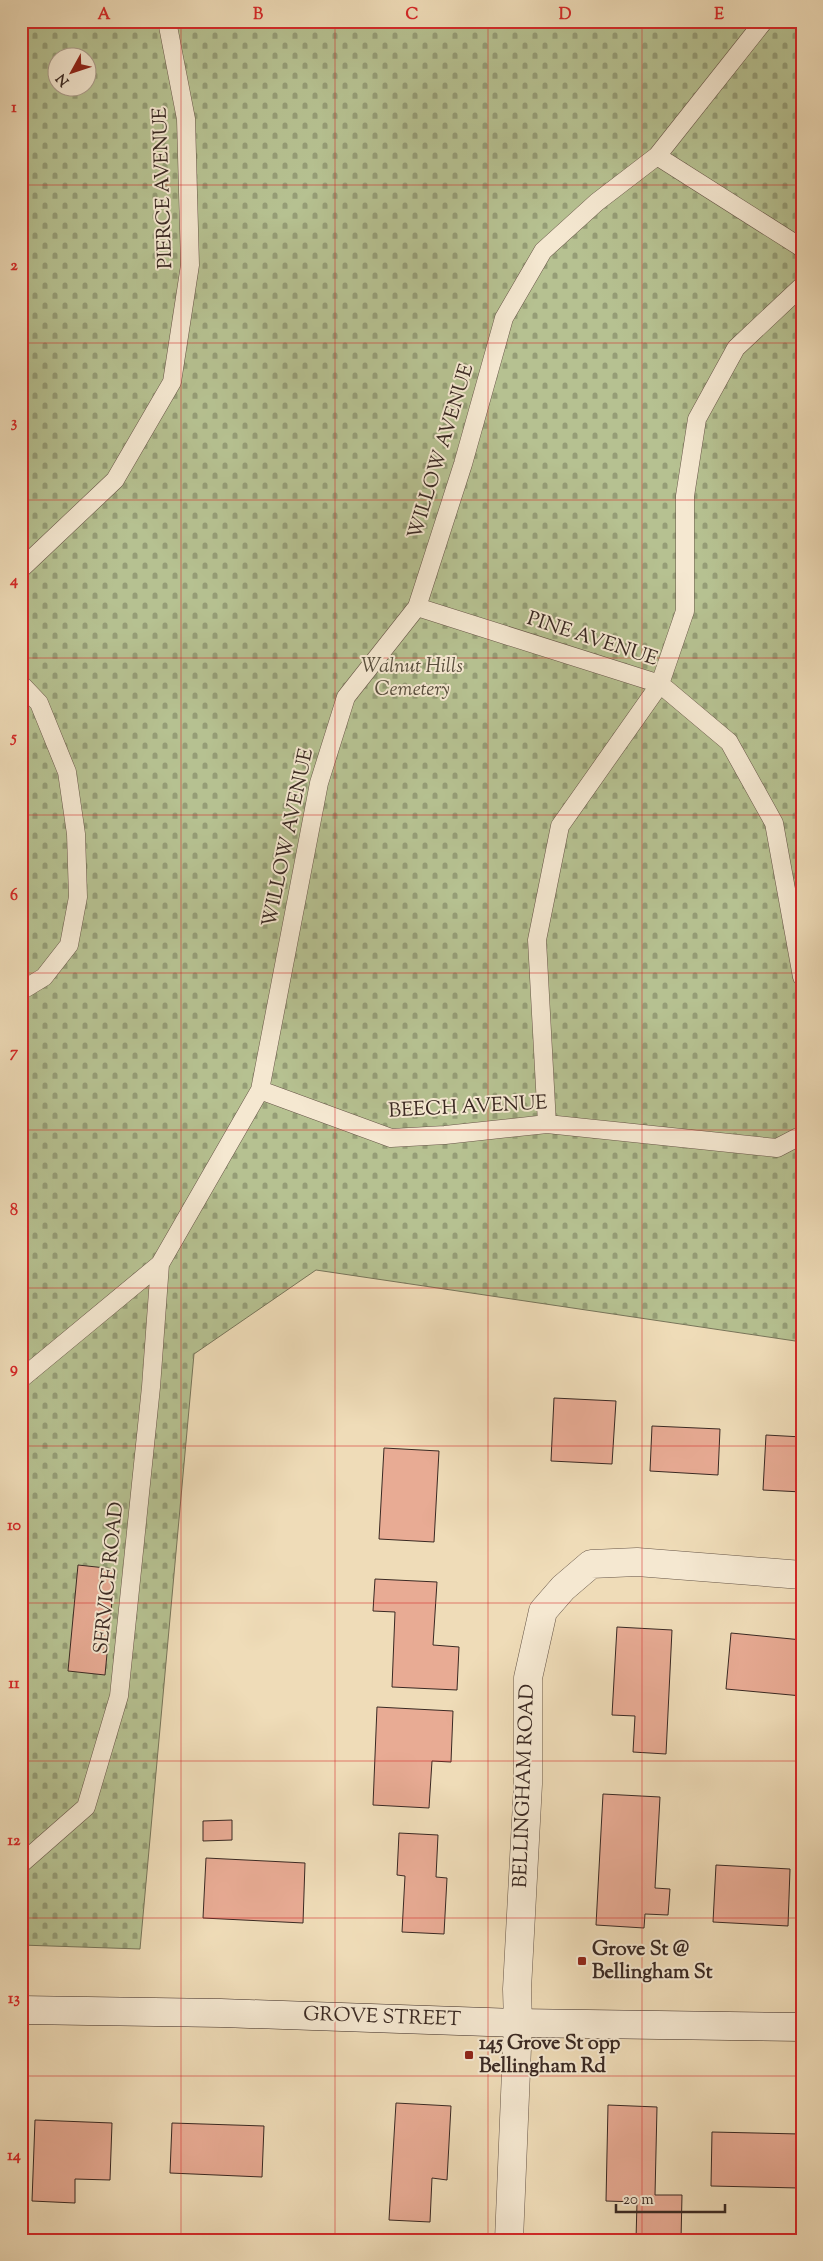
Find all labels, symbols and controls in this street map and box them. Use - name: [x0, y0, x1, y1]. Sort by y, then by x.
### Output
- text: A: [98, 4, 111, 27]
- text: B: [253, 4, 263, 27]
- text: C: [406, 4, 419, 27]
- text: D: [559, 4, 572, 27]
- text: E: [714, 4, 724, 27]
- north arrow: [48, 48, 98, 98]
- text: N: [52, 68, 75, 90]
- text: 1: [11, 97, 17, 120]
- street label: PIERCE AVENUE: [147, 106, 181, 270]
- text: 2: [10, 255, 18, 278]
- street label: WILLOW AVENUE: [402, 361, 482, 543]
- text: 3: [11, 412, 18, 435]
- text: 4: [9, 570, 18, 593]
- street label: PINE AVENUE: [523, 605, 661, 675]
- park label: Walnut Hills Cemetery: [361, 653, 463, 705]
- text: 5: [9, 727, 17, 750]
- street label: WILLOW AVENUE: [256, 746, 322, 930]
- text: 6: [10, 885, 18, 908]
- text: 7: [10, 1042, 19, 1065]
- street label: BEECH AVENUE: [388, 1089, 548, 1127]
- text: 8: [10, 1200, 18, 1223]
- text: 9: [10, 1358, 18, 1381]
- street label: SERVICE ROAD: [88, 1500, 132, 1656]
- text: 10: [7, 1515, 21, 1538]
- text: 11: [9, 1673, 20, 1696]
- street label: BELLINGHAM ROAD: [507, 1683, 543, 1889]
- text: 12: [8, 1830, 21, 1853]
- place label: Grove St @ Bellingham St: [592, 1936, 713, 1988]
- marker: Grove St @ Bellingham St: [576, 1955, 588, 1967]
- text: 13: [8, 1988, 20, 2011]
- street label: GROVE STREET: [303, 2001, 461, 2035]
- place label: 145 Grove St opp Bellingham Rd: [479, 2030, 620, 2082]
- marker: 145 Grove St opp Bellingham Rd: [463, 2049, 475, 2061]
- text: 14: [7, 2145, 21, 2168]
- scale bar: [616, 2181, 724, 2213]
- text: 20 m: [623, 2190, 654, 2211]

